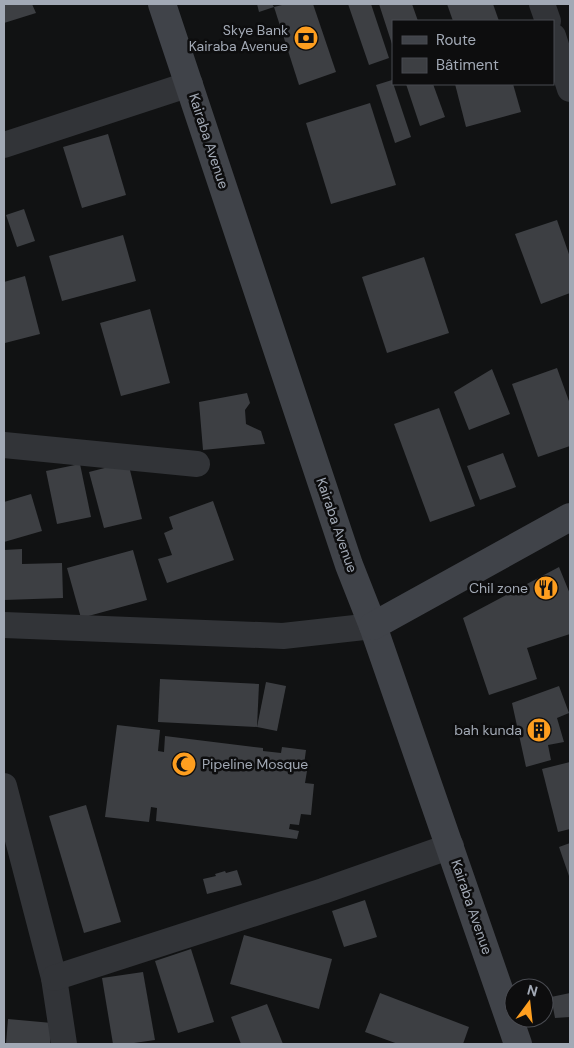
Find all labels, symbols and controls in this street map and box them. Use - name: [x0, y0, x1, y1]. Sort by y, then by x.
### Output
- legend: [392, 20, 554, 85]
- place label: Skye Bank Kairaba Avenue: [189, 21, 288, 55]
- bank icon: Skye Bank Kairaba Avenue: [293, 25, 319, 51]
- text: Route: [436, 30, 476, 50]
- text: Bâtiment: [436, 55, 499, 75]
- street label: Kairaba Avenue: [185, 91, 233, 191]
- street label: Kairaba Avenue: [312, 475, 362, 575]
- restaurant icon: Chil zone: [533, 575, 559, 601]
- place label: Chil zone: [469, 579, 528, 597]
- building icon: bah kunda: [526, 717, 552, 743]
- place label: bah kunda: [454, 721, 522, 739]
- mosque icon: Pipeline Mosque: [171, 751, 197, 777]
- place label: Pipeline Mosque: [202, 755, 308, 773]
- street label: Kairaba Avenue: [447, 857, 497, 957]
- north arrow: [504, 978, 554, 1028]
- text: N: [525, 980, 540, 1000]

